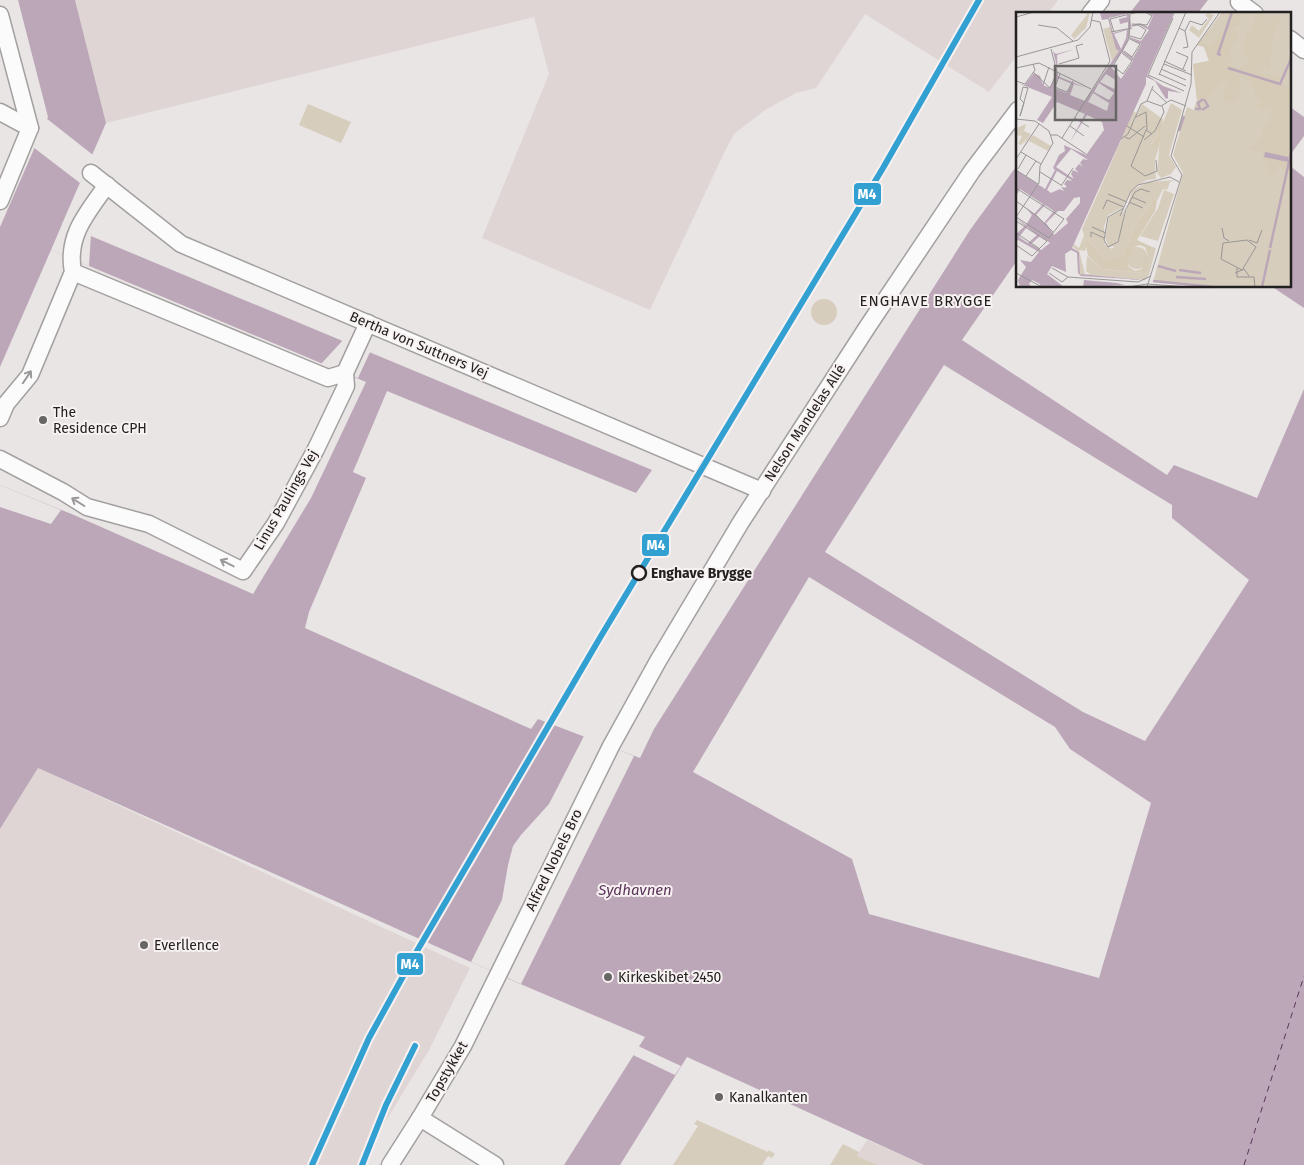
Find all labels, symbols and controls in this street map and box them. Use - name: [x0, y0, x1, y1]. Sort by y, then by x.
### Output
- inset map: [1016, 12, 1292, 288]
- line badge: M4: [853, 182, 882, 206]
- text: M4: [858, 186, 876, 203]
- district label: ENGHAVE BRYGGE: [859, 292, 993, 310]
- street label: Bertha von Suttners Vej: [347, 308, 491, 382]
- street label: Nelson Mandelas Allé: [761, 361, 849, 485]
- one-way arrow: [22, 371, 32, 385]
- place label: The Residence CPH: [53, 404, 147, 437]
- marker: The Residence CPH: [37, 414, 49, 426]
- street label: Linus Paulings Vej: [250, 447, 322, 553]
- one-way arrow: [71, 496, 85, 507]
- line badge: M4: [641, 533, 670, 557]
- text: M4: [647, 537, 665, 554]
- one-way arrow: [220, 558, 235, 568]
- marker: Enghave Brygge: [631, 565, 647, 581]
- place label: Enghave Brygge: [651, 565, 752, 582]
- street label: Alfred Nobels Bro: [522, 806, 586, 914]
- water label: Sydhavnen: [597, 881, 672, 899]
- place label: Everllence: [154, 937, 219, 954]
- marker: Everllence: [138, 939, 150, 951]
- line badge: M4: [396, 952, 424, 976]
- text: M4: [401, 956, 419, 973]
- place label: Kirkeskibet 2450: [618, 969, 722, 986]
- marker: Kirkeskibet 2450: [602, 971, 614, 983]
- street label: Topstykket: [423, 1037, 472, 1106]
- place label: Kanalkanten: [729, 1089, 808, 1106]
- marker: Kanalkanten: [713, 1091, 725, 1103]

